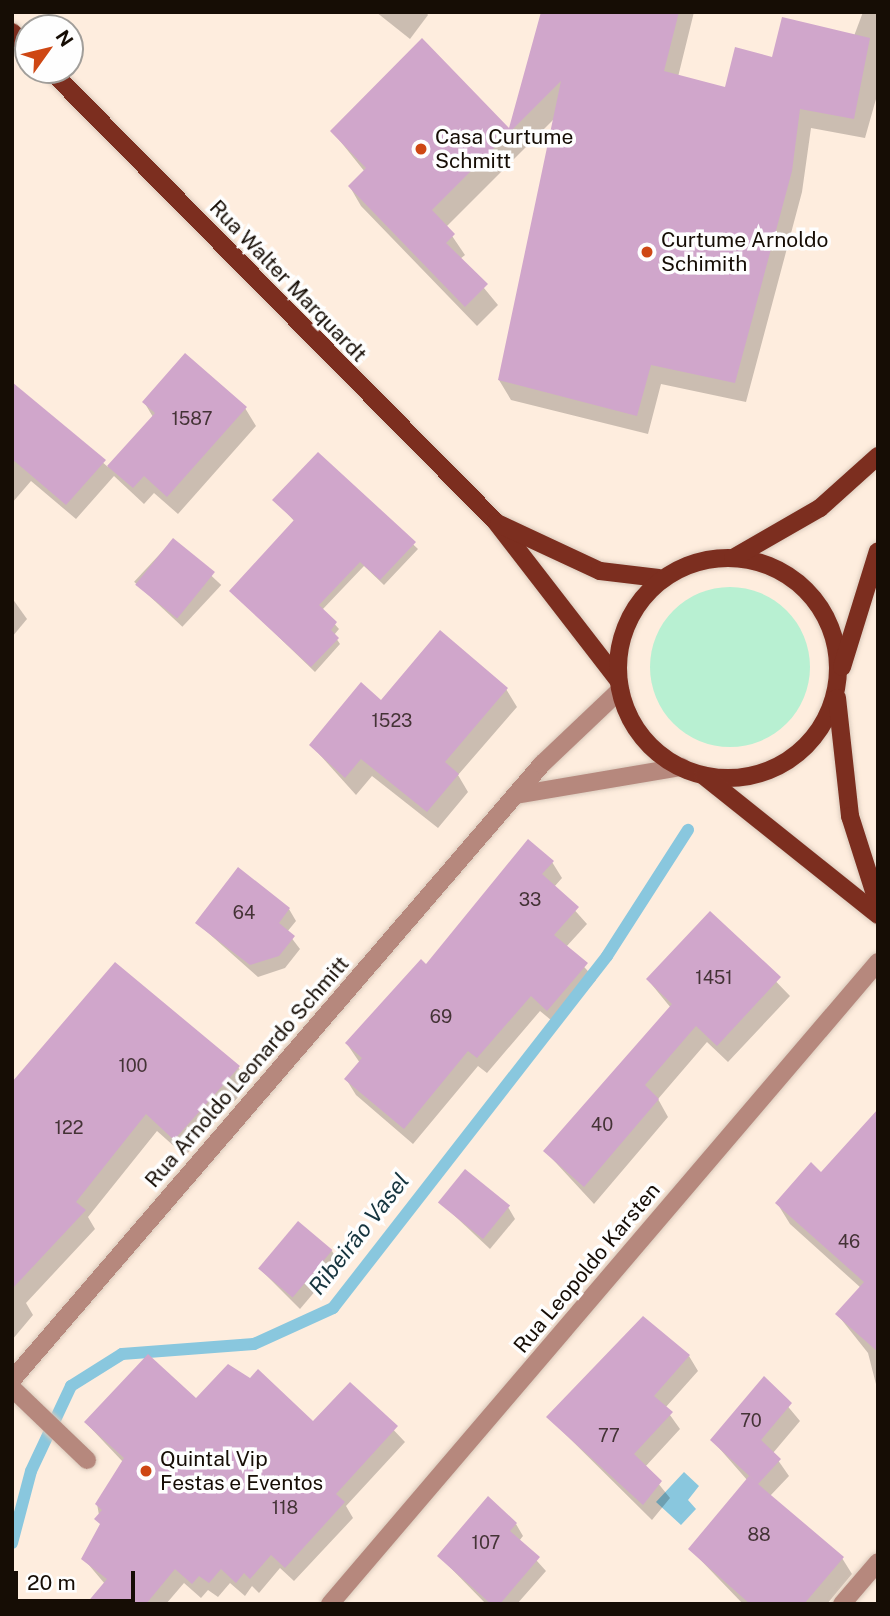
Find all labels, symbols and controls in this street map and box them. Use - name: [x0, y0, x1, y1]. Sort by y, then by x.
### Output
- north arrow: [14, 14, 84, 84]
- text: N: [51, 26, 78, 51]
- place label: Casa Curtume Schmitt: [435, 124, 573, 174]
- marker: Casa Curtume Schmitt: [413, 141, 429, 157]
- street label: Rua Walter Marquardt: [204, 195, 372, 367]
- place label: Curtume Arnoldo Schimith: [661, 227, 829, 277]
- marker: Curtume Arnoldo Schimith: [639, 244, 655, 260]
- house number: 1587: [172, 408, 212, 430]
- house number: 1523: [372, 710, 412, 732]
- house number: 33: [519, 889, 541, 911]
- house number: 64: [233, 902, 255, 924]
- street label: Rua Arnoldo Leonardo Schmitt: [140, 951, 354, 1193]
- house number: 1451: [695, 967, 733, 989]
- house number: 69: [430, 1006, 452, 1028]
- house number: 100: [118, 1055, 148, 1077]
- house number: 40: [591, 1114, 613, 1136]
- house number: 122: [55, 1117, 83, 1139]
- water label: Ribeirão Vasel: [303, 1167, 415, 1301]
- street label: Rua Leopoldo Karsten: [508, 1178, 666, 1358]
- house number: 46: [838, 1231, 860, 1253]
- house number: 70: [740, 1410, 762, 1432]
- house number: 77: [598, 1425, 620, 1447]
- place label: Quintal Vip Festas e Eventos: [160, 1446, 324, 1496]
- marker: Quintal Vip Festas e Eventos: [138, 1463, 154, 1479]
- house number: 118: [272, 1497, 298, 1519]
- house number: 88: [747, 1524, 771, 1546]
- house number: 107: [472, 1532, 500, 1554]
- scale bar: [18, 1556, 138, 1600]
- text: 20 m: [27, 1570, 76, 1595]

